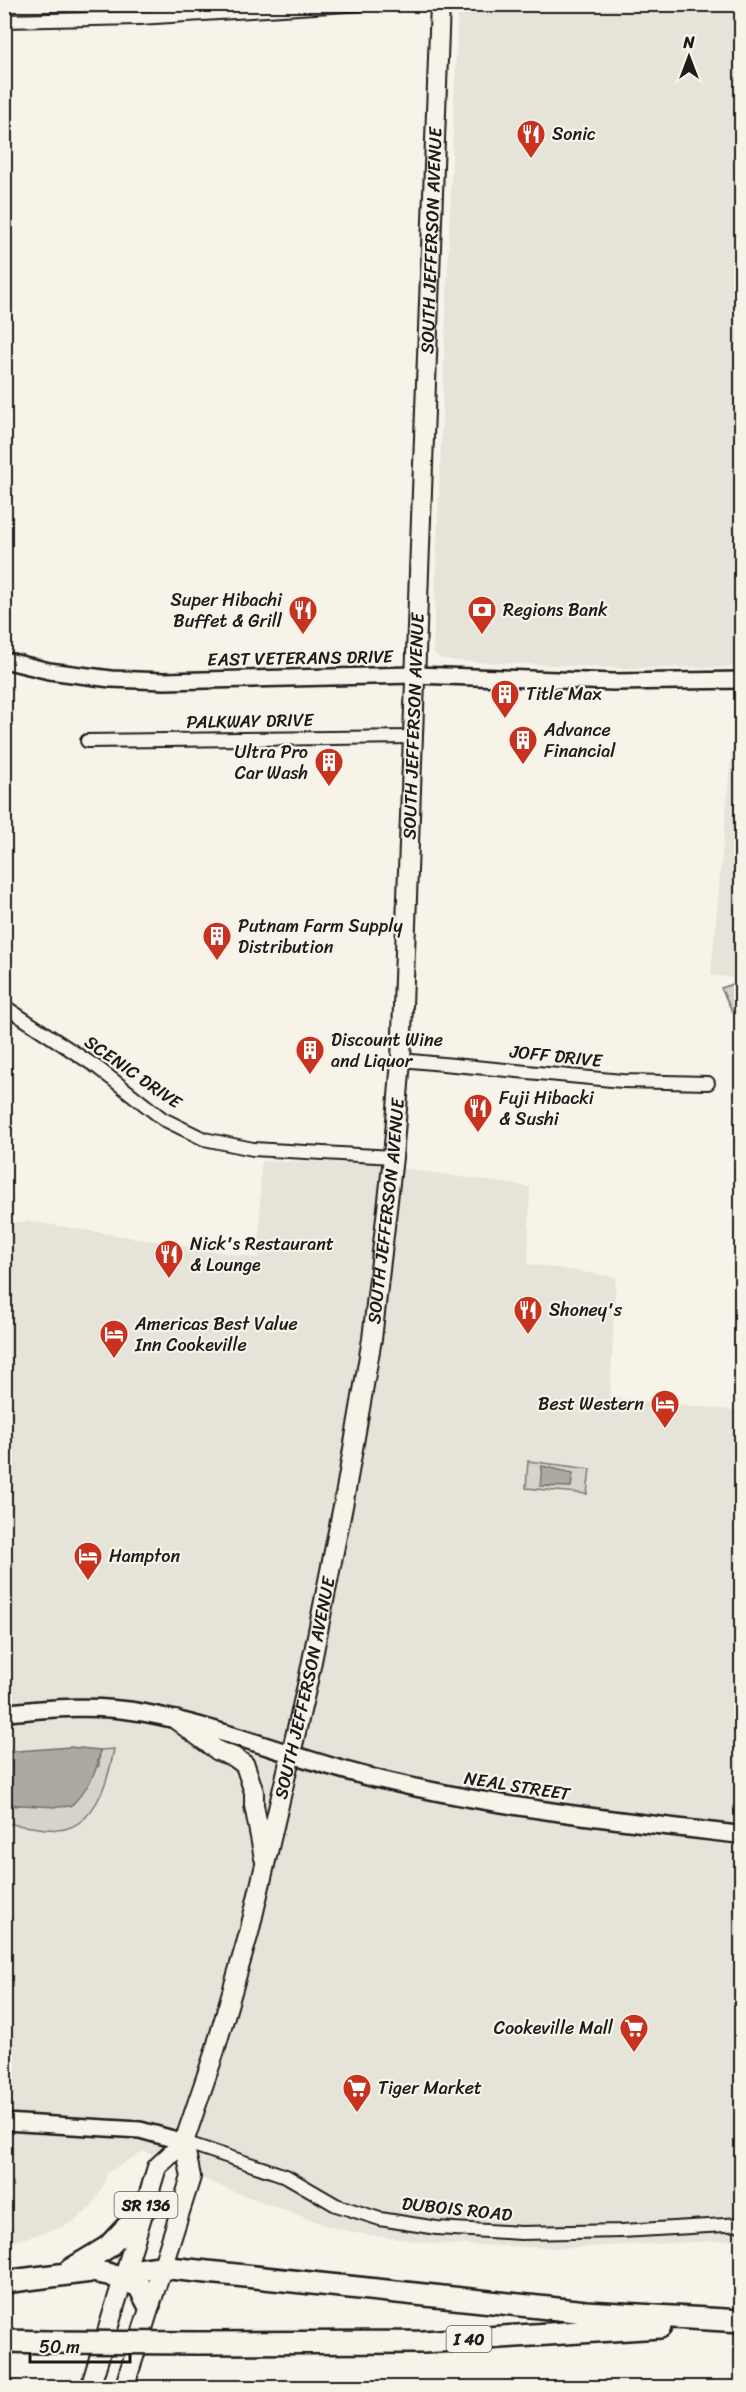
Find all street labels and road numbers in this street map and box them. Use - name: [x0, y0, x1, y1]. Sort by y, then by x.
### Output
- street label: SOUTH JEFFERSON AVENUE: [411, 126, 451, 354]
- street label: SOUTH JEFFERSON AVENUE: [393, 611, 434, 840]
- street label: EAST VETERANS DRIVE: [207, 640, 394, 676]
- street label: PALKWAY DRIVE: [186, 704, 315, 738]
- street label: SCENIC DRIVE: [78, 1026, 189, 1118]
- street label: JOFF DRIVE: [507, 1035, 605, 1077]
- street label: SOUTH JEFFERSON AVENUE: [358, 1096, 414, 1326]
- street label: SOUTH JEFFERSON AVENUE: [265, 1573, 345, 1802]
- street label: NEAL STREET: [462, 1762, 573, 1810]
- street label: DUBOIS ROAD: [400, 2187, 514, 2231]
- road number: SR 136: [114, 2192, 178, 2218]
- road number: I 40: [446, 2326, 492, 2352]

